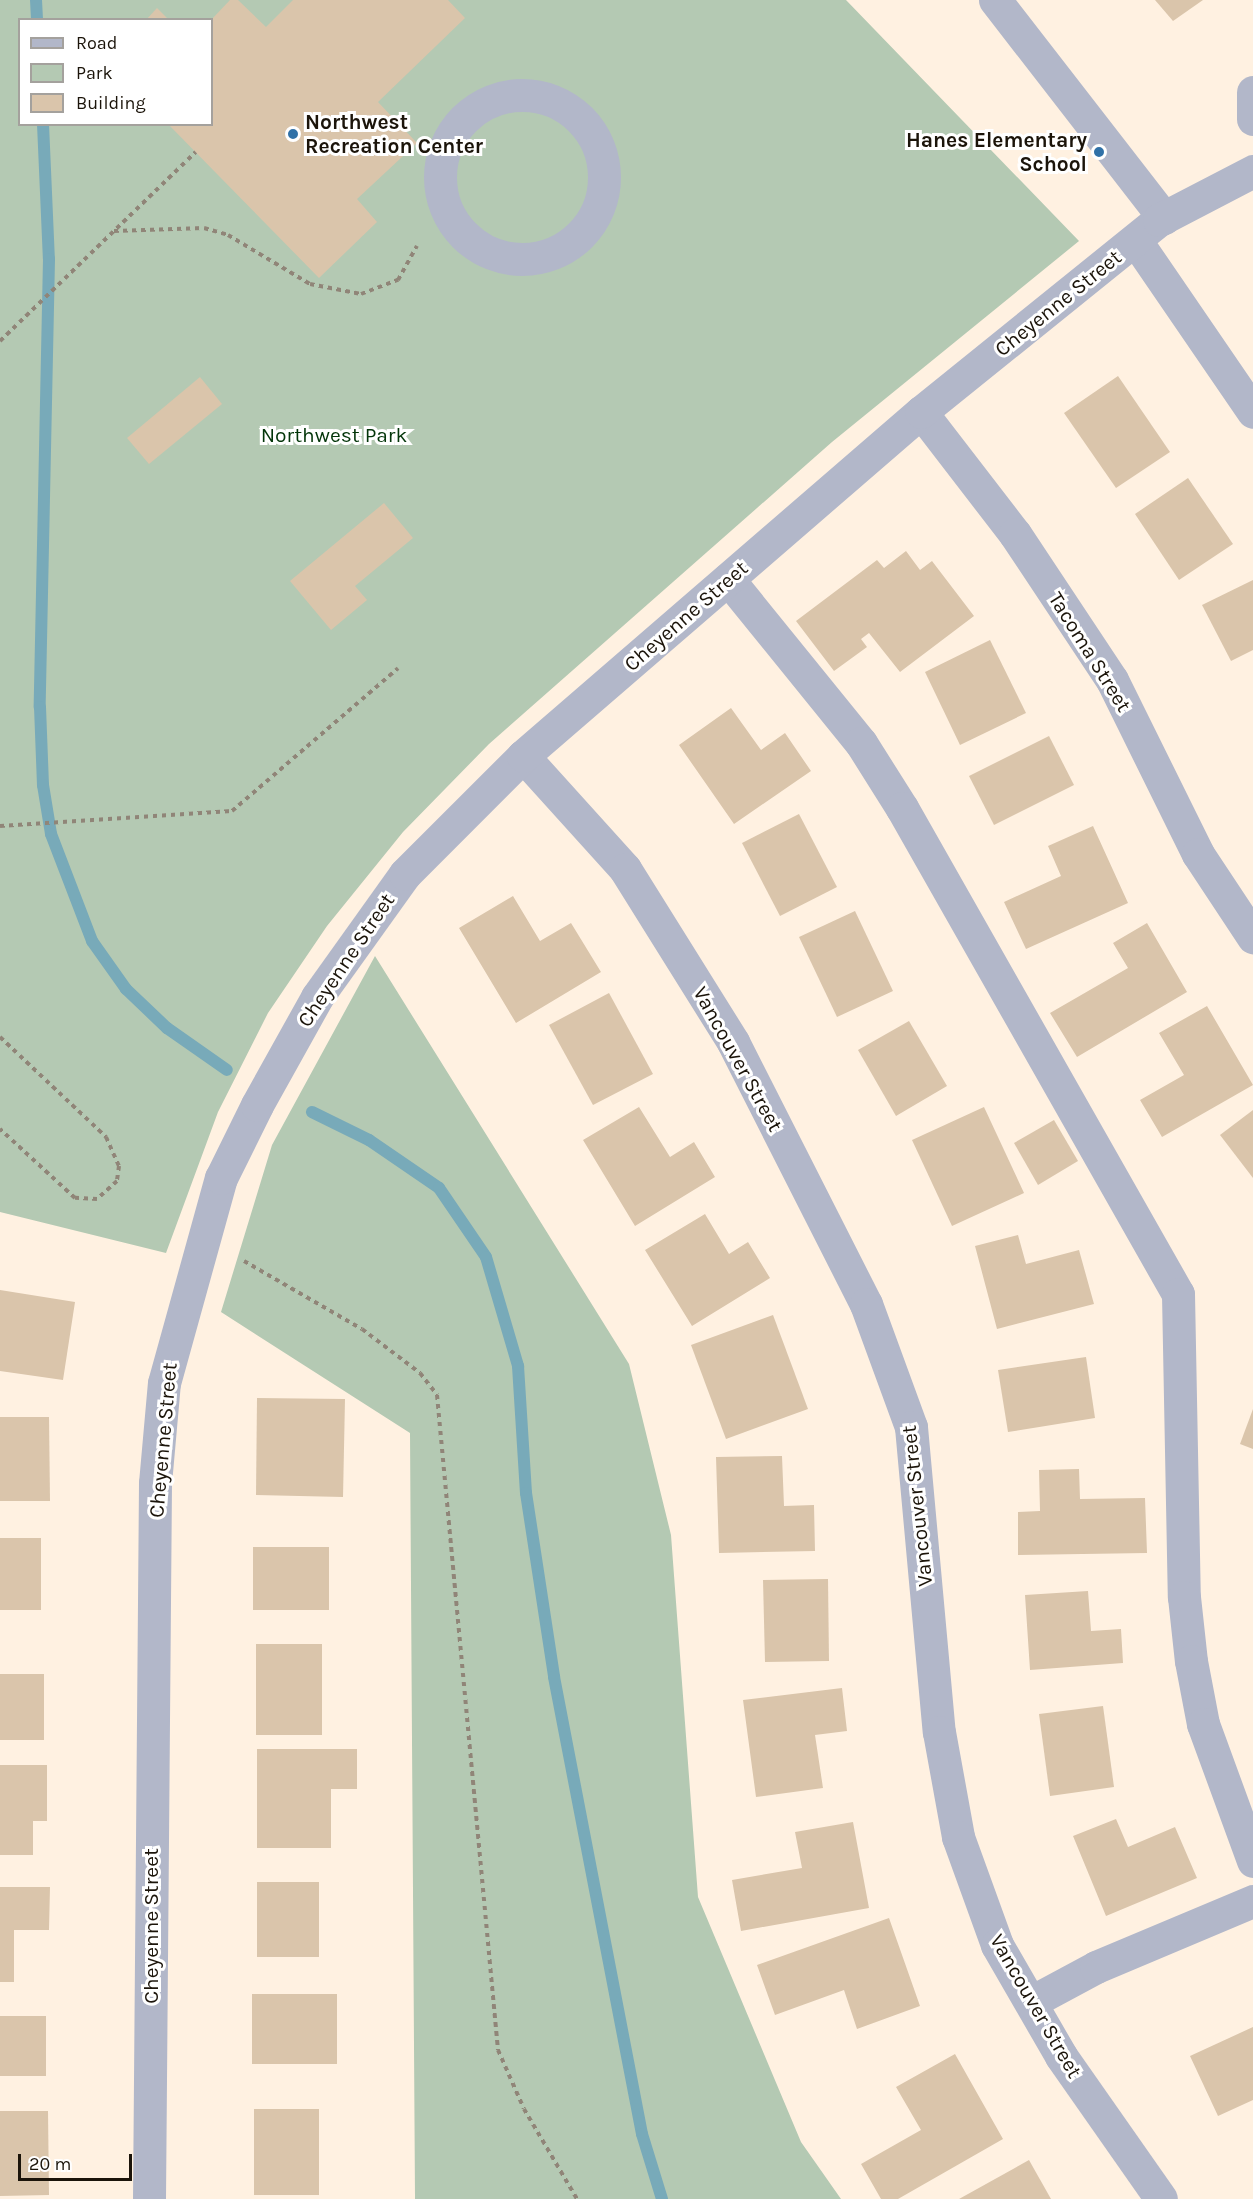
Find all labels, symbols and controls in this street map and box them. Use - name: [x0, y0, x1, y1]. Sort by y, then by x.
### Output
- legend: [18, 18, 213, 126]
- text: Road: [76, 32, 117, 54]
- text: Park: [76, 62, 113, 84]
- text: Building: [76, 92, 146, 114]
- place label: Northwest Recreation Center: [305, 109, 483, 159]
- marker: Northwest Recreation Center: [286, 127, 300, 141]
- place label: Hanes Elementary School: [906, 127, 1087, 177]
- marker: Hanes Elementary School: [1092, 145, 1106, 159]
- street label: Cheyenne Street: [990, 244, 1126, 362]
- park label: Northwest Park: [261, 422, 407, 448]
- street label: Cheyenne Street: [619, 555, 753, 677]
- street label: Tacoma Street: [1043, 587, 1137, 717]
- street label: Cheyenne Street: [292, 888, 400, 1032]
- street label: Vancouver Street: [688, 982, 788, 1136]
- street label: Cheyenne Street: [144, 1361, 182, 1519]
- street label: Vancouver Street: [896, 1424, 938, 1588]
- street label: Cheyenne Street: [138, 1848, 164, 2004]
- street label: Vancouver Street: [985, 1930, 1087, 2082]
- scale bar: [21, 2142, 135, 2180]
- text: 20 m: [29, 2153, 71, 2175]

